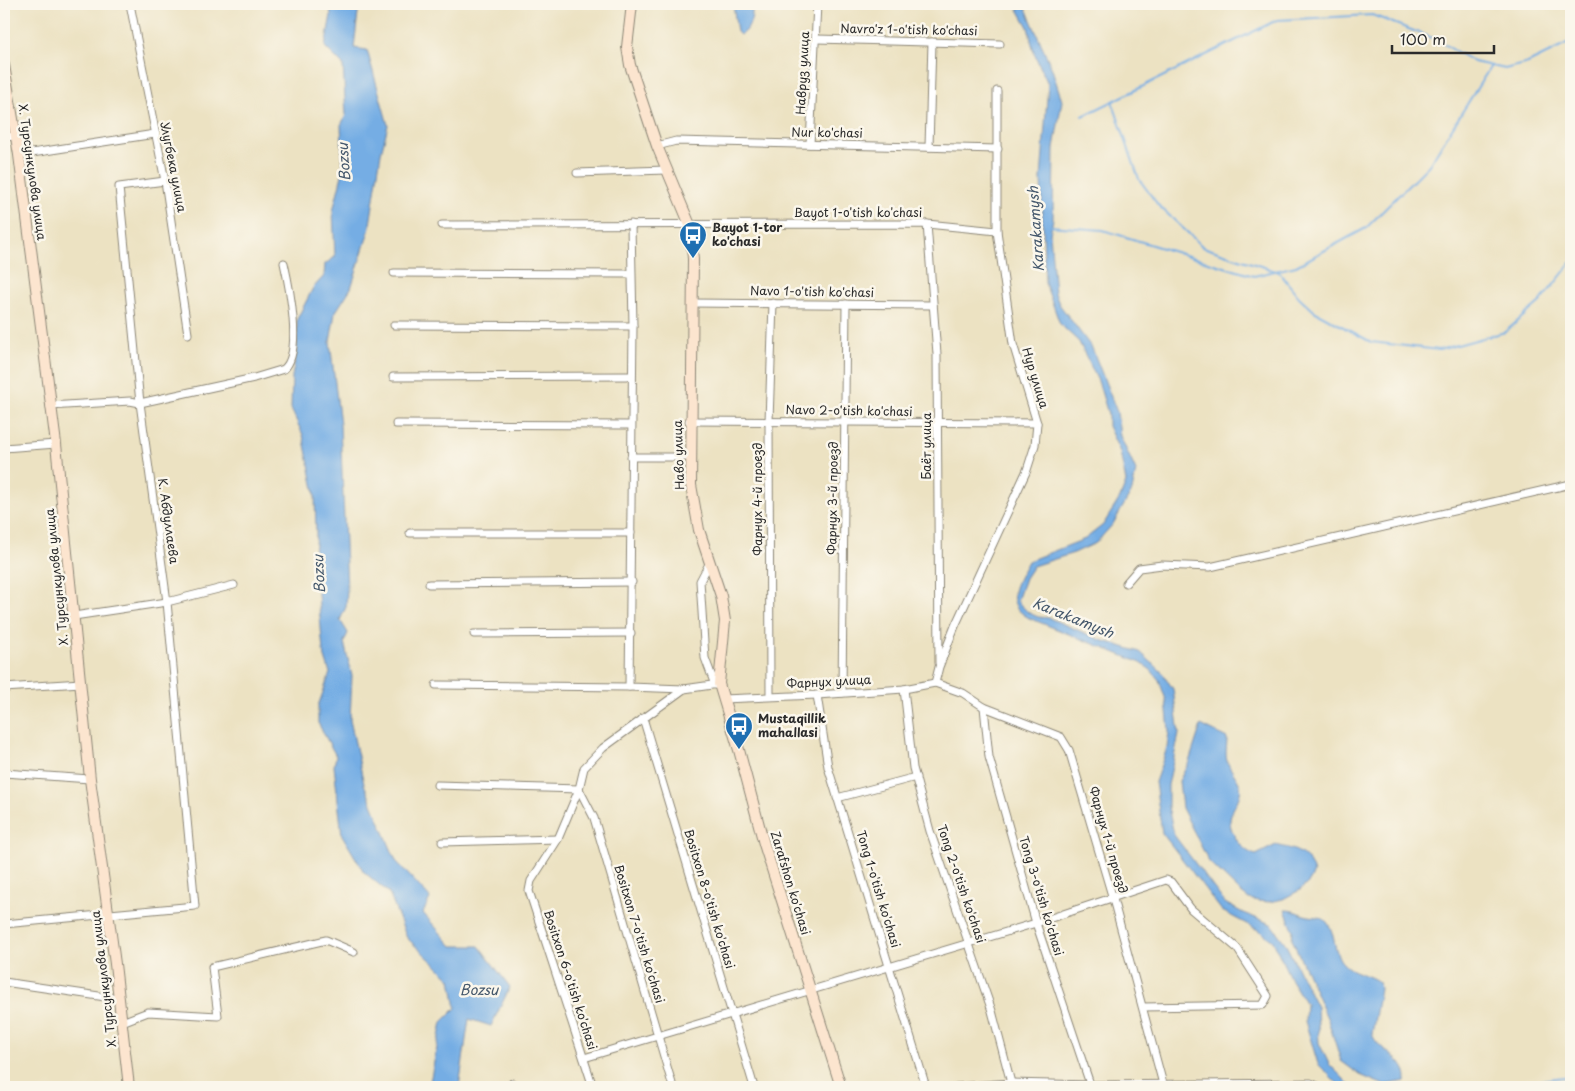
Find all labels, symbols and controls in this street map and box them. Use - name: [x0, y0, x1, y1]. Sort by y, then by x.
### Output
- street label: Navro'z 1-o'tish ko'chasi: [840, 19, 978, 39]
- scale bar: [1392, 22, 1495, 54]
- text: 100 m: [1400, 27, 1446, 50]
- street label: Навруз улица: [791, 30, 813, 115]
- street label: Х. Турсункулова улица: [14, 102, 52, 242]
- street label: Улугбека улица: [156, 120, 192, 214]
- street label: Nur ko'chasi: [791, 122, 863, 142]
- water label: Bozsu: [332, 141, 355, 182]
- water label: Karakamysh: [1022, 185, 1049, 273]
- street label: Bayot 1-o'tish ko'chasi: [794, 203, 922, 221]
- place label: Bayot 1-tor ko'chasi: [712, 218, 783, 250]
- bus stop icon: Bayot 1-tor ko'chasi: [678, 220, 708, 259]
- street label: Navo 1-o'tish ko'chasi: [750, 281, 874, 301]
- street label: Нур улица: [1018, 345, 1054, 411]
- street label: Navo 2-o'tish ko'chasi: [785, 400, 913, 420]
- street label: Баёт улица: [917, 412, 935, 480]
- street label: Наво улица: [668, 419, 688, 490]
- street label: Фарнух 3-й проезд: [822, 441, 842, 555]
- street label: Фарнух 4-й проезд: [748, 442, 766, 556]
- street label: К. Абдуллаева: [154, 477, 184, 565]
- street label: Х. Турсункулова улица: [40, 507, 72, 646]
- water label: Bozsu: [307, 553, 330, 594]
- water label: Karakamysh: [1030, 592, 1117, 644]
- street label: Фарнух улица: [786, 670, 872, 692]
- place label: Mustaqillik mahallasi: [758, 709, 826, 741]
- bus stop icon: Mustaqillik mahallasi: [724, 711, 754, 750]
- street label: Фарнух 1-й проезд: [1085, 784, 1133, 895]
- street label: Tong 2-o'tish ko'chasi: [933, 822, 991, 945]
- street label: Bositxon 8-o'tish ko'chasi: [680, 827, 740, 971]
- street label: Tong 1-o'tish ko'chasi: [853, 828, 905, 950]
- street label: Zarafshon ko'chasi: [767, 829, 815, 937]
- street label: Tong 3-o'tish ko'chasi: [1015, 834, 1069, 958]
- street label: Bositxon 7-o'tish ko'chasi: [610, 862, 670, 1005]
- street label: Bositxon 6-o'tish ko'chasi: [540, 907, 602, 1052]
- street label: Х. Турсункулова улица: [86, 909, 120, 1049]
- water label: Bozsu: [460, 979, 499, 1000]

